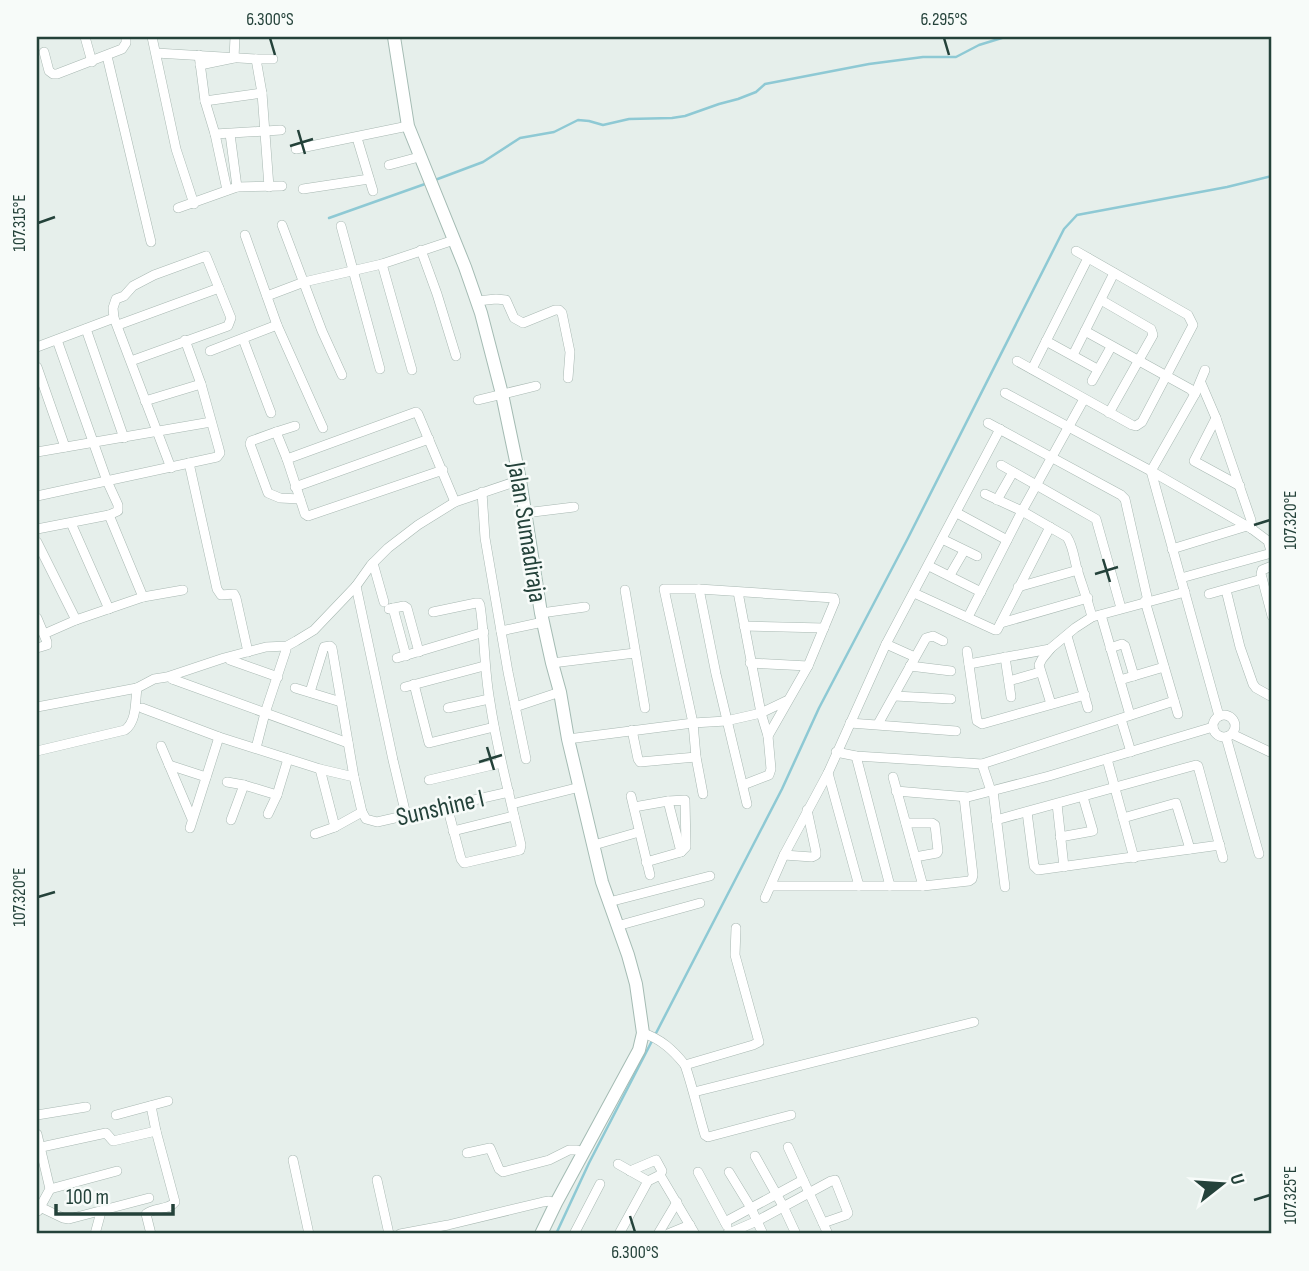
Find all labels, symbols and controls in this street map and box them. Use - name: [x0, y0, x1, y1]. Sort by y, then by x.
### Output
- text: 6.300°S: [246, 9, 294, 30]
- text: 6.295°S: [920, 9, 968, 30]
- text: 107.315°E: [9, 194, 30, 252]
- street label: Jalan Sumadiraja: [500, 459, 553, 605]
- text: 107.320°E: [1280, 490, 1301, 550]
- street label: Sunshine I: [393, 783, 487, 834]
- text: 107.320°E: [9, 867, 30, 927]
- north arrow: [1186, 1148, 1256, 1218]
- text: 107.325°E: [1280, 1166, 1301, 1224]
- text: U: [1224, 1171, 1249, 1188]
- scale bar: [56, 1173, 173, 1217]
- text: 100 m: [66, 1185, 109, 1210]
- text: 6.300°S: [611, 1242, 659, 1263]

